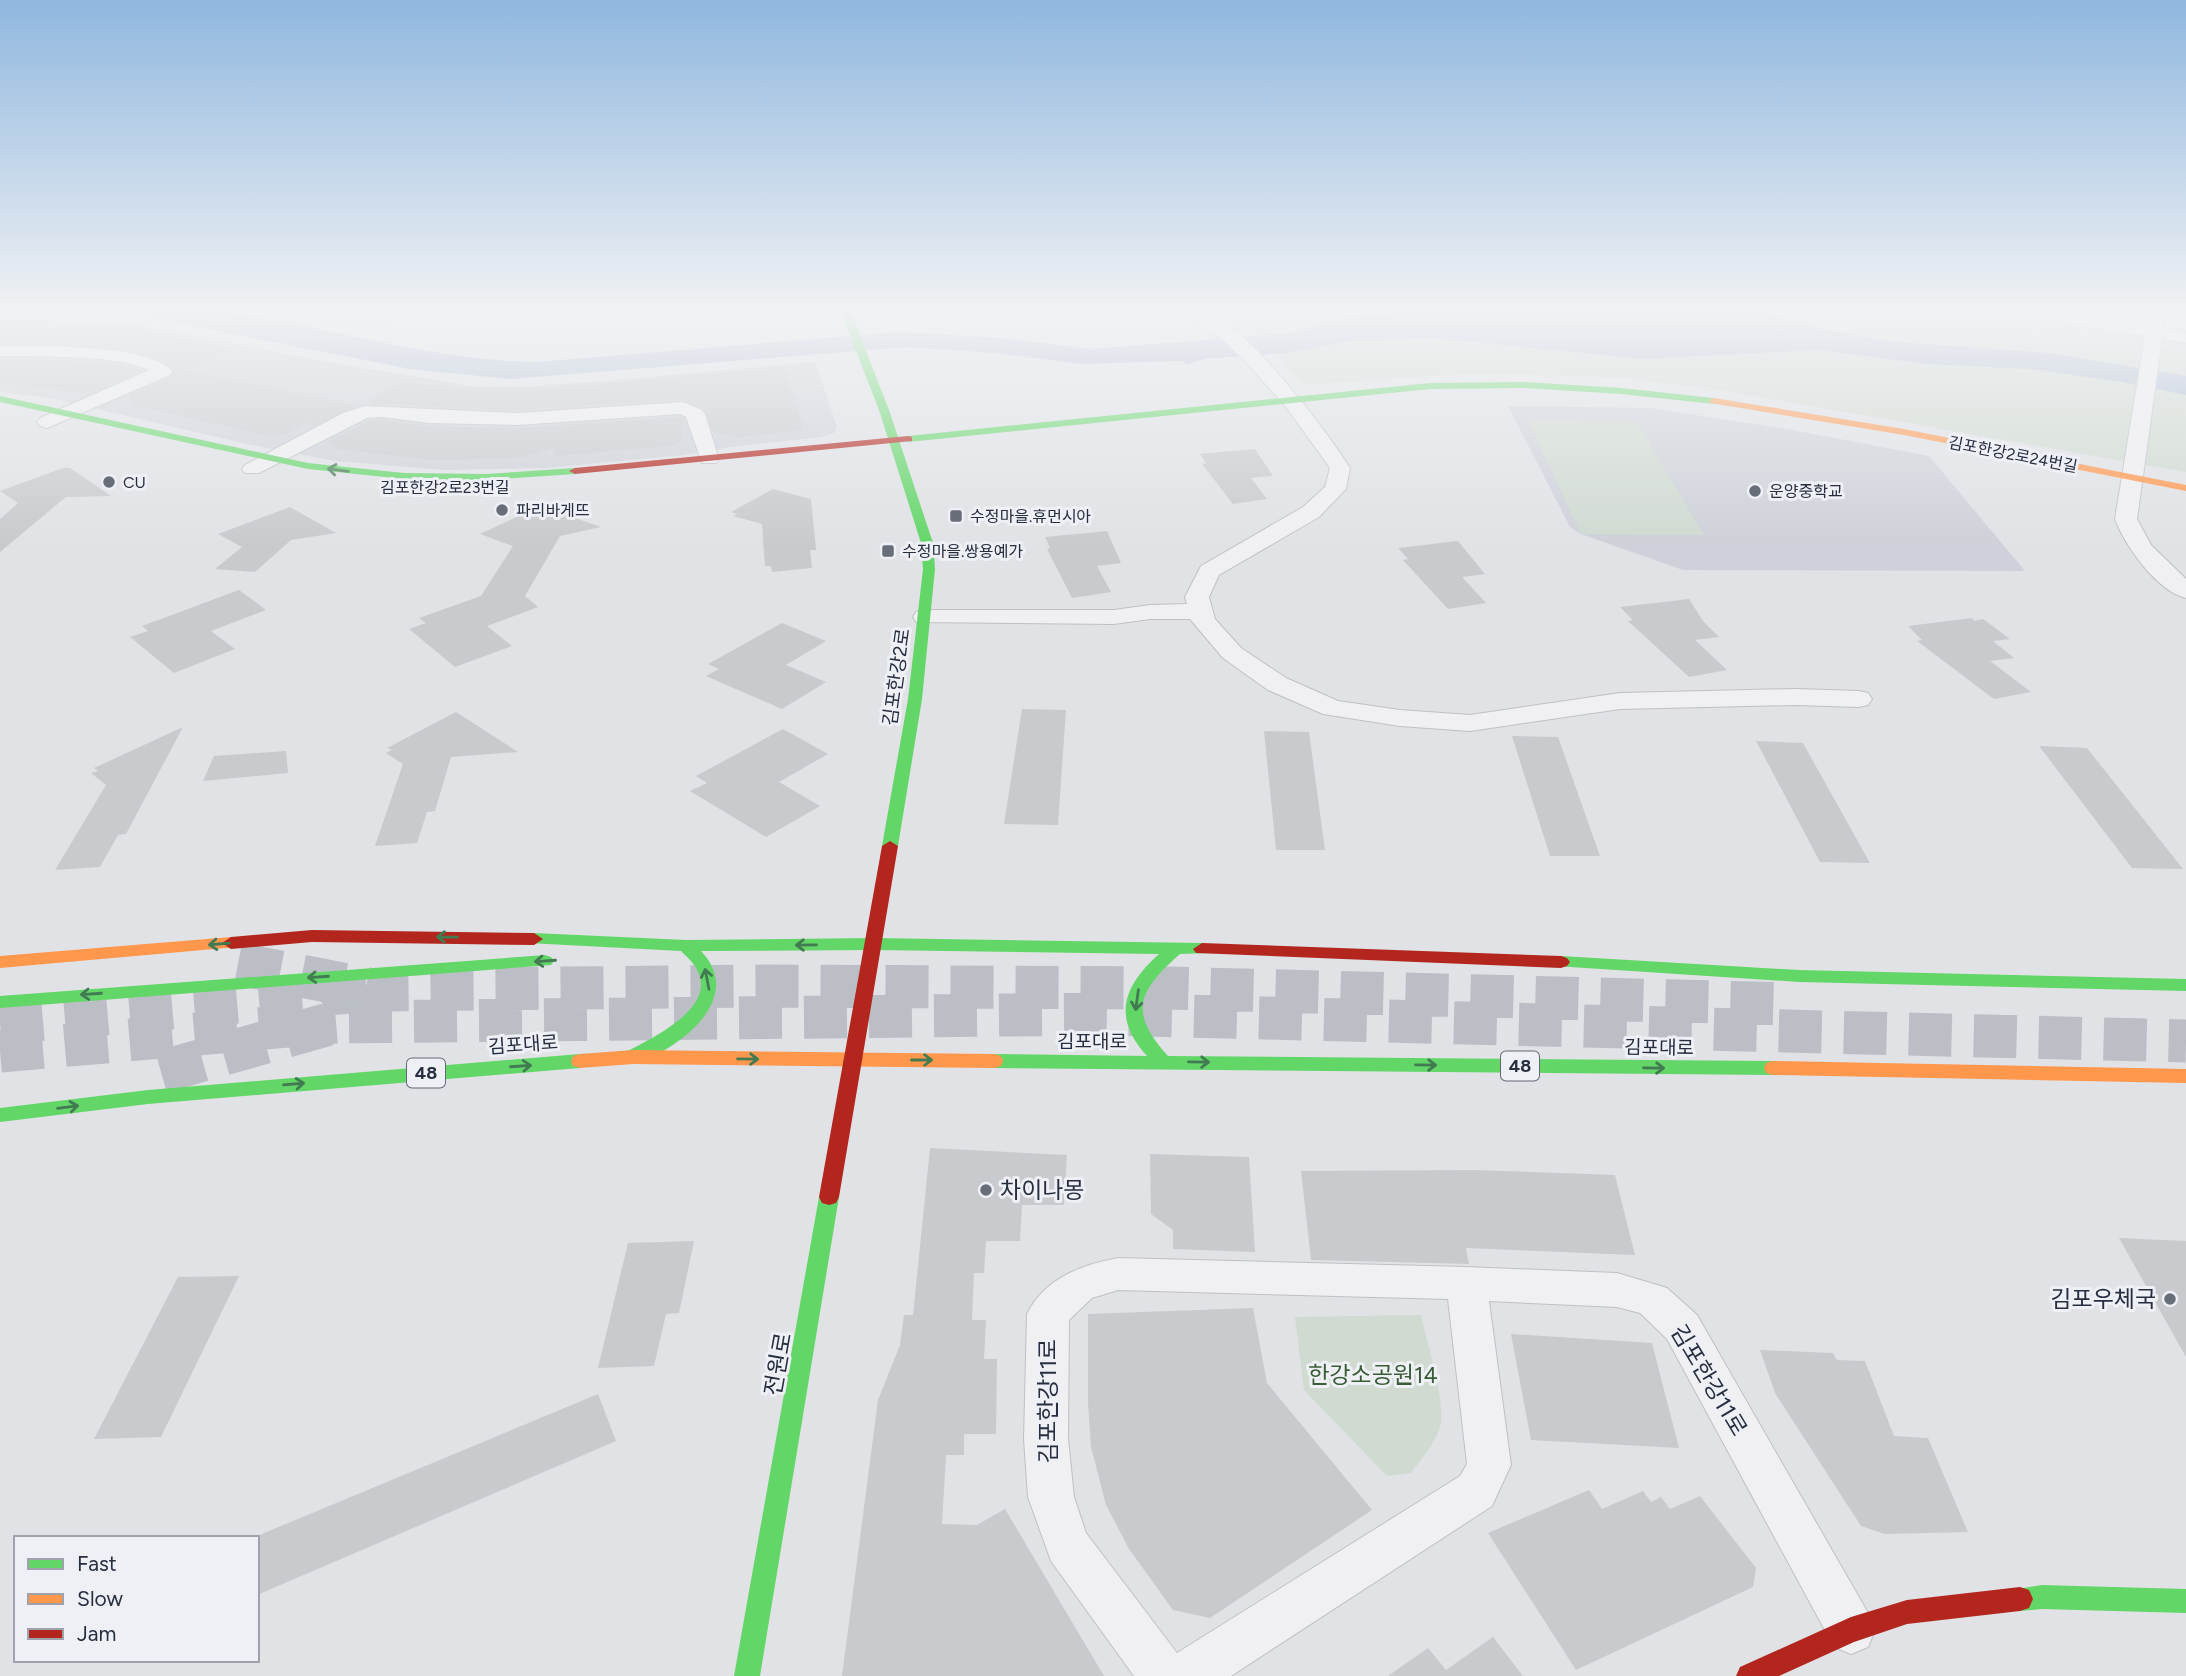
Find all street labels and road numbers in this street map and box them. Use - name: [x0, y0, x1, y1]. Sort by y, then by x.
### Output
- street label: 김포한강2로24번길: [1947, 433, 2079, 476]
- street label: 김포한강2로23번길: [380, 478, 510, 497]
- street label: 김포한강2로: [878, 627, 915, 727]
- street label: 김포대로: [1057, 1030, 1127, 1053]
- street label: 김포대로: [487, 1031, 559, 1058]
- street label: 김포대로: [1624, 1035, 1694, 1060]
- road number: 48: [1501, 1051, 1539, 1080]
- road number: 48: [407, 1058, 445, 1088]
- street label: 김포한강11로: [1665, 1319, 1753, 1441]
- street label: 전원로: [759, 1330, 797, 1398]
- street label: 김포한강11로: [1034, 1339, 1062, 1463]

